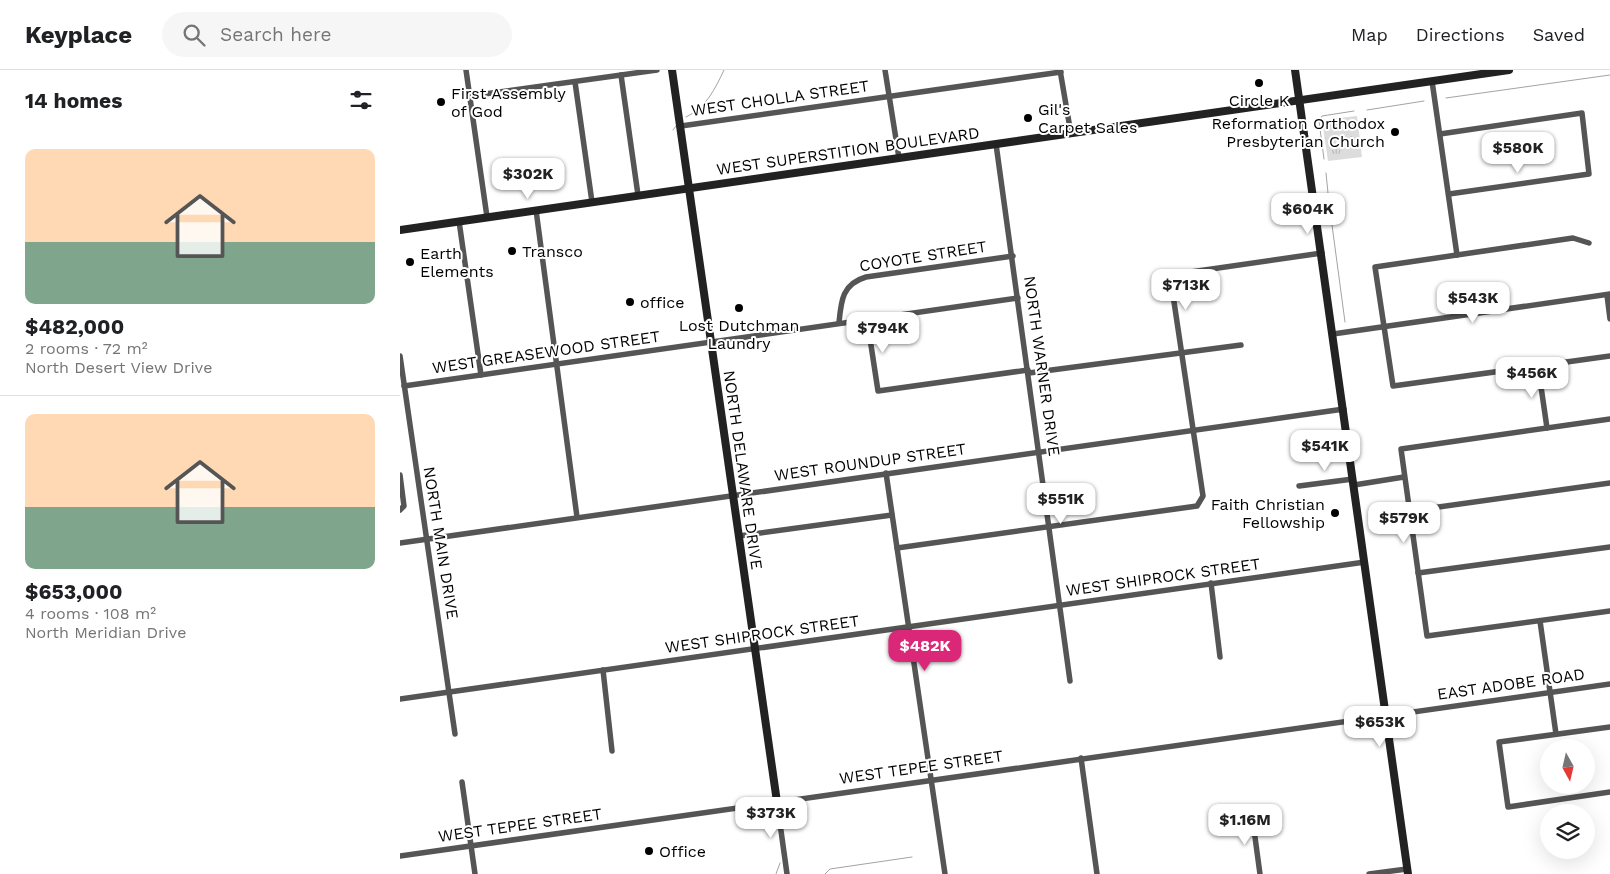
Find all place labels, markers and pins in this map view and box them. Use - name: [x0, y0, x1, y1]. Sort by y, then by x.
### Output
- marker: Circle K: [1253, 77, 1265, 89]
- place label: First Assembly of God: [451, 84, 567, 121]
- place label: Circle K: [1229, 91, 1290, 110]
- marker: First Assembly of God: [435, 96, 447, 108]
- place label: Gil's Carpet Sales: [1038, 100, 1137, 137]
- marker: Gil's Carpet Sales: [1022, 112, 1034, 124]
- place label: Reformation Orthodox Presbyterian Church: [1211, 114, 1385, 151]
- marker: Reformation Orthodox Presbyterian Church: [1389, 126, 1401, 138]
- pin: $580K: [1483, 132, 1553, 174]
- pin: $302K: [493, 158, 563, 200]
- pin: $604K: [1273, 192, 1343, 235]
- place label: Transco: [522, 242, 583, 261]
- place label: Earth Elements: [420, 244, 494, 281]
- marker: Transco: [506, 245, 518, 257]
- marker: Earth Elements: [404, 256, 416, 268]
- pin: $713K: [1151, 268, 1221, 311]
- pin: $543K: [1438, 282, 1508, 324]
- place label: office: [640, 293, 684, 312]
- marker: office: [624, 296, 636, 308]
- marker: Lost Dutchman Laundry: [733, 302, 745, 314]
- pin: $794K: [848, 312, 918, 354]
- place label: Lost Dutchman Laundry: [679, 316, 799, 353]
- pin: $456K: [1497, 356, 1567, 399]
- pin: $541K: [1290, 430, 1360, 472]
- pin: $551K: [1026, 482, 1096, 525]
- place label: Faith Christian Fellowship: [1211, 495, 1325, 532]
- pin: $579K: [1369, 502, 1439, 544]
- marker: Faith Christian Fellowship: [1329, 507, 1341, 519]
- pin: $482K: [890, 630, 960, 672]
- pin: $653K: [1345, 706, 1415, 748]
- pin: $373K: [736, 796, 806, 839]
- pin: $1.16M: [1204, 804, 1286, 846]
- place label: Office: [659, 842, 706, 861]
- marker: Office: [643, 845, 655, 857]

